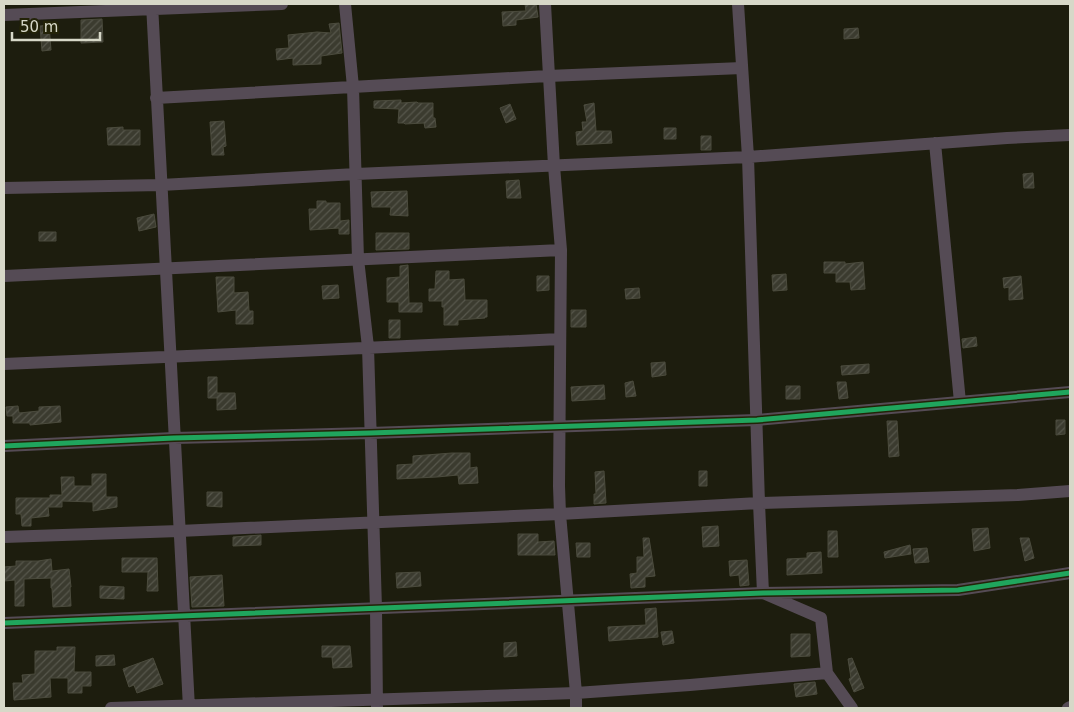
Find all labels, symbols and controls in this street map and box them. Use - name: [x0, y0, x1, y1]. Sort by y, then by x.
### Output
- scale bar: [12, 10, 100, 42]
- text: 50 m: [20, 18, 58, 36]

